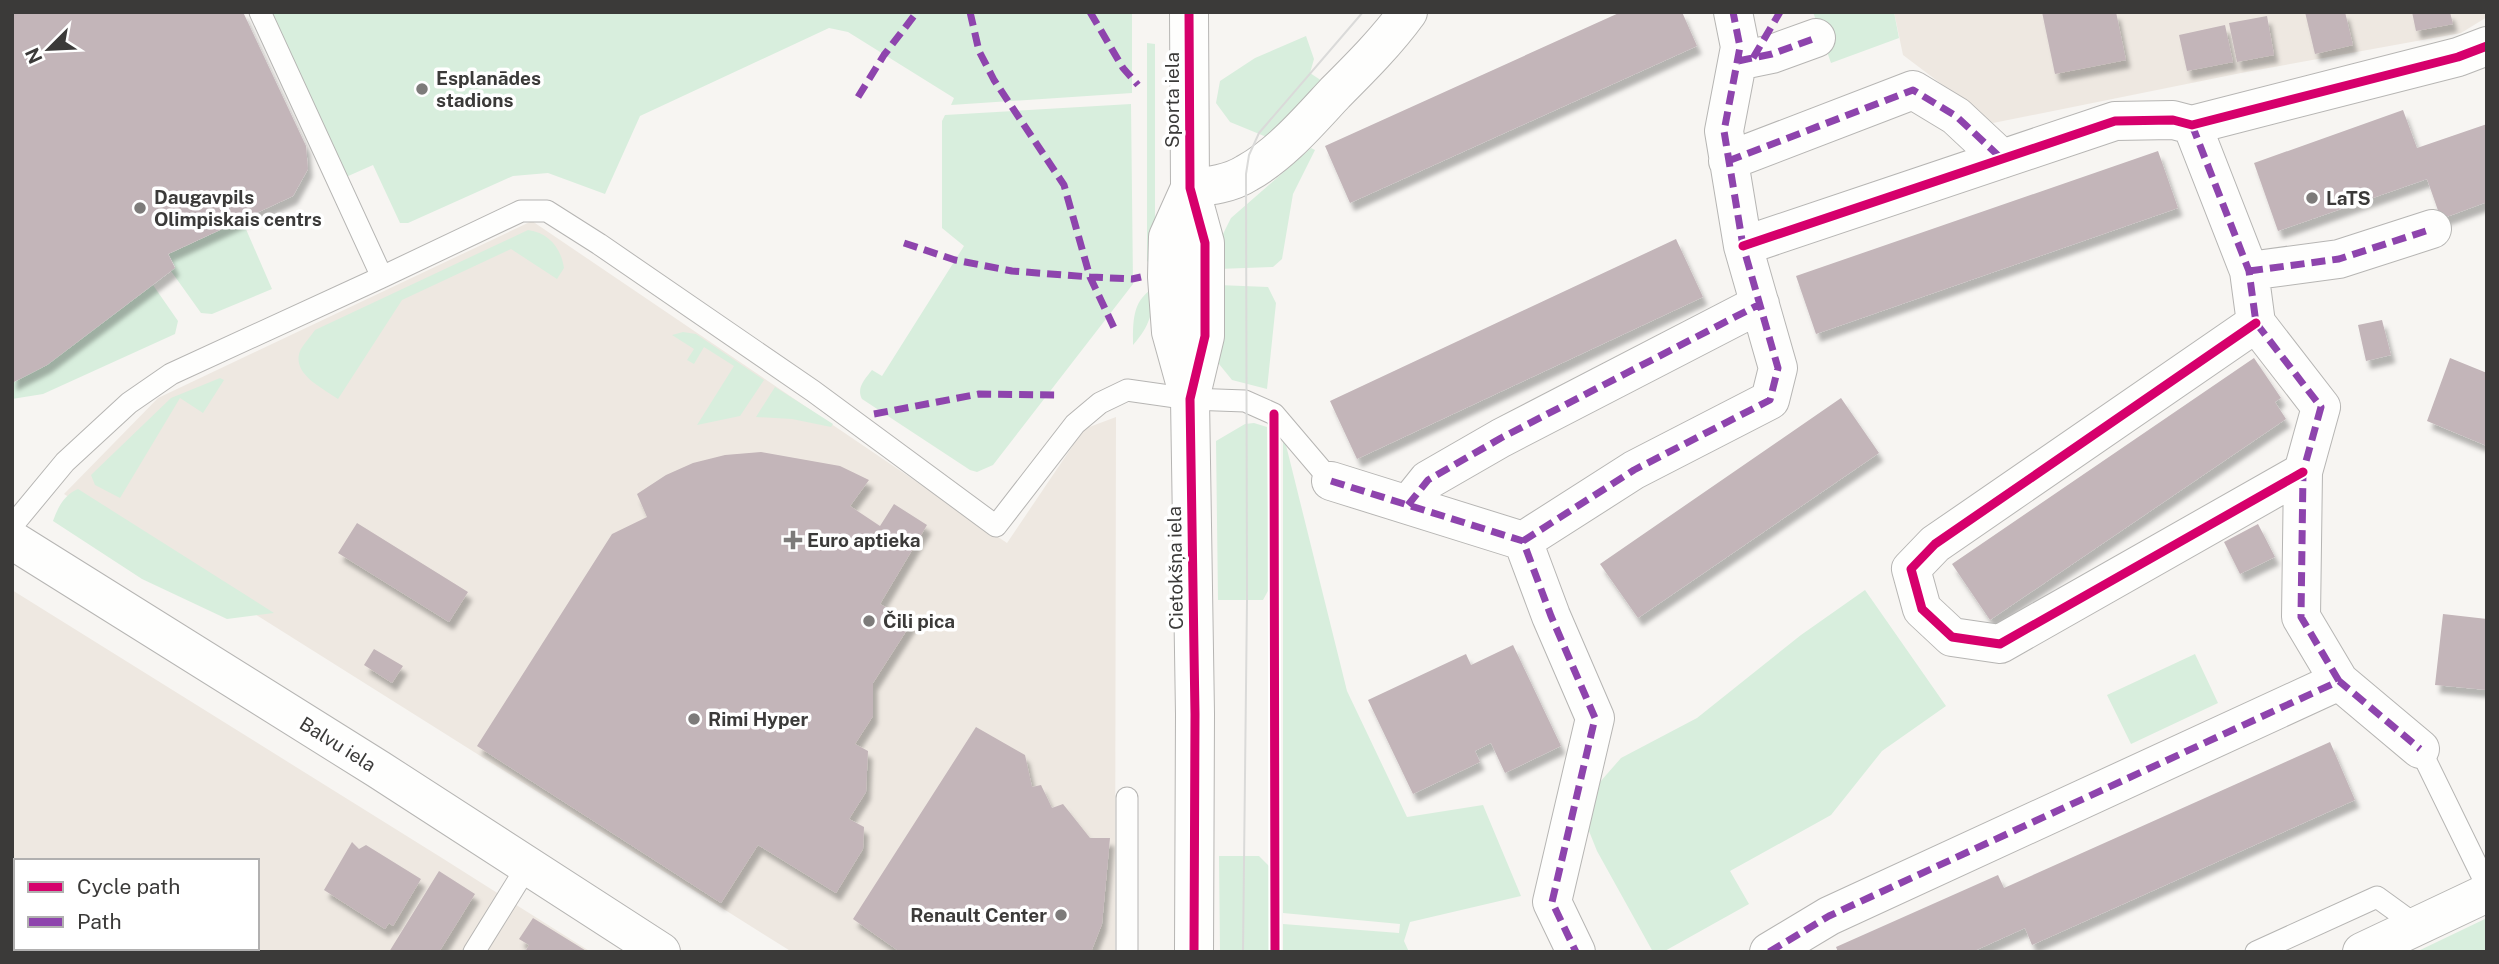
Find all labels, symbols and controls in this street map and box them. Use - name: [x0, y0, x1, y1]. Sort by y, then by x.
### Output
- north arrow: [14, 14, 84, 84]
- text: N: [20, 45, 47, 67]
- street label: Sporta iela: [1161, 52, 1183, 148]
- place label: Esplanādes stadions: [436, 67, 541, 111]
- marker: Esplanādes stadions: [414, 81, 430, 97]
- place label: Daugavpils Olimpiskais centrs: [154, 186, 322, 230]
- place label: LaTS: [2326, 187, 2371, 209]
- marker: LaTS: [2304, 190, 2320, 206]
- marker: Daugavpils Olimpiskais centrs: [132, 200, 148, 216]
- street label: Cietokšņa iela: [1163, 506, 1187, 630]
- place label: Euro aptieka: [807, 529, 921, 551]
- marker: Euro aptieka: [785, 532, 801, 548]
- place label: Čili pica: [883, 610, 955, 632]
- marker: Čili pica: [861, 613, 877, 629]
- place label: Rimi Hyper: [708, 708, 808, 730]
- marker: Rimi Hyper: [686, 711, 702, 727]
- street label: Balvu iela: [296, 712, 380, 776]
- legend: [14, 859, 259, 950]
- text: Cycle path: [77, 874, 180, 899]
- place label: Renault Center: [910, 904, 1047, 926]
- marker: Renault Center: [1053, 907, 1069, 923]
- text: Path: [77, 909, 122, 934]

